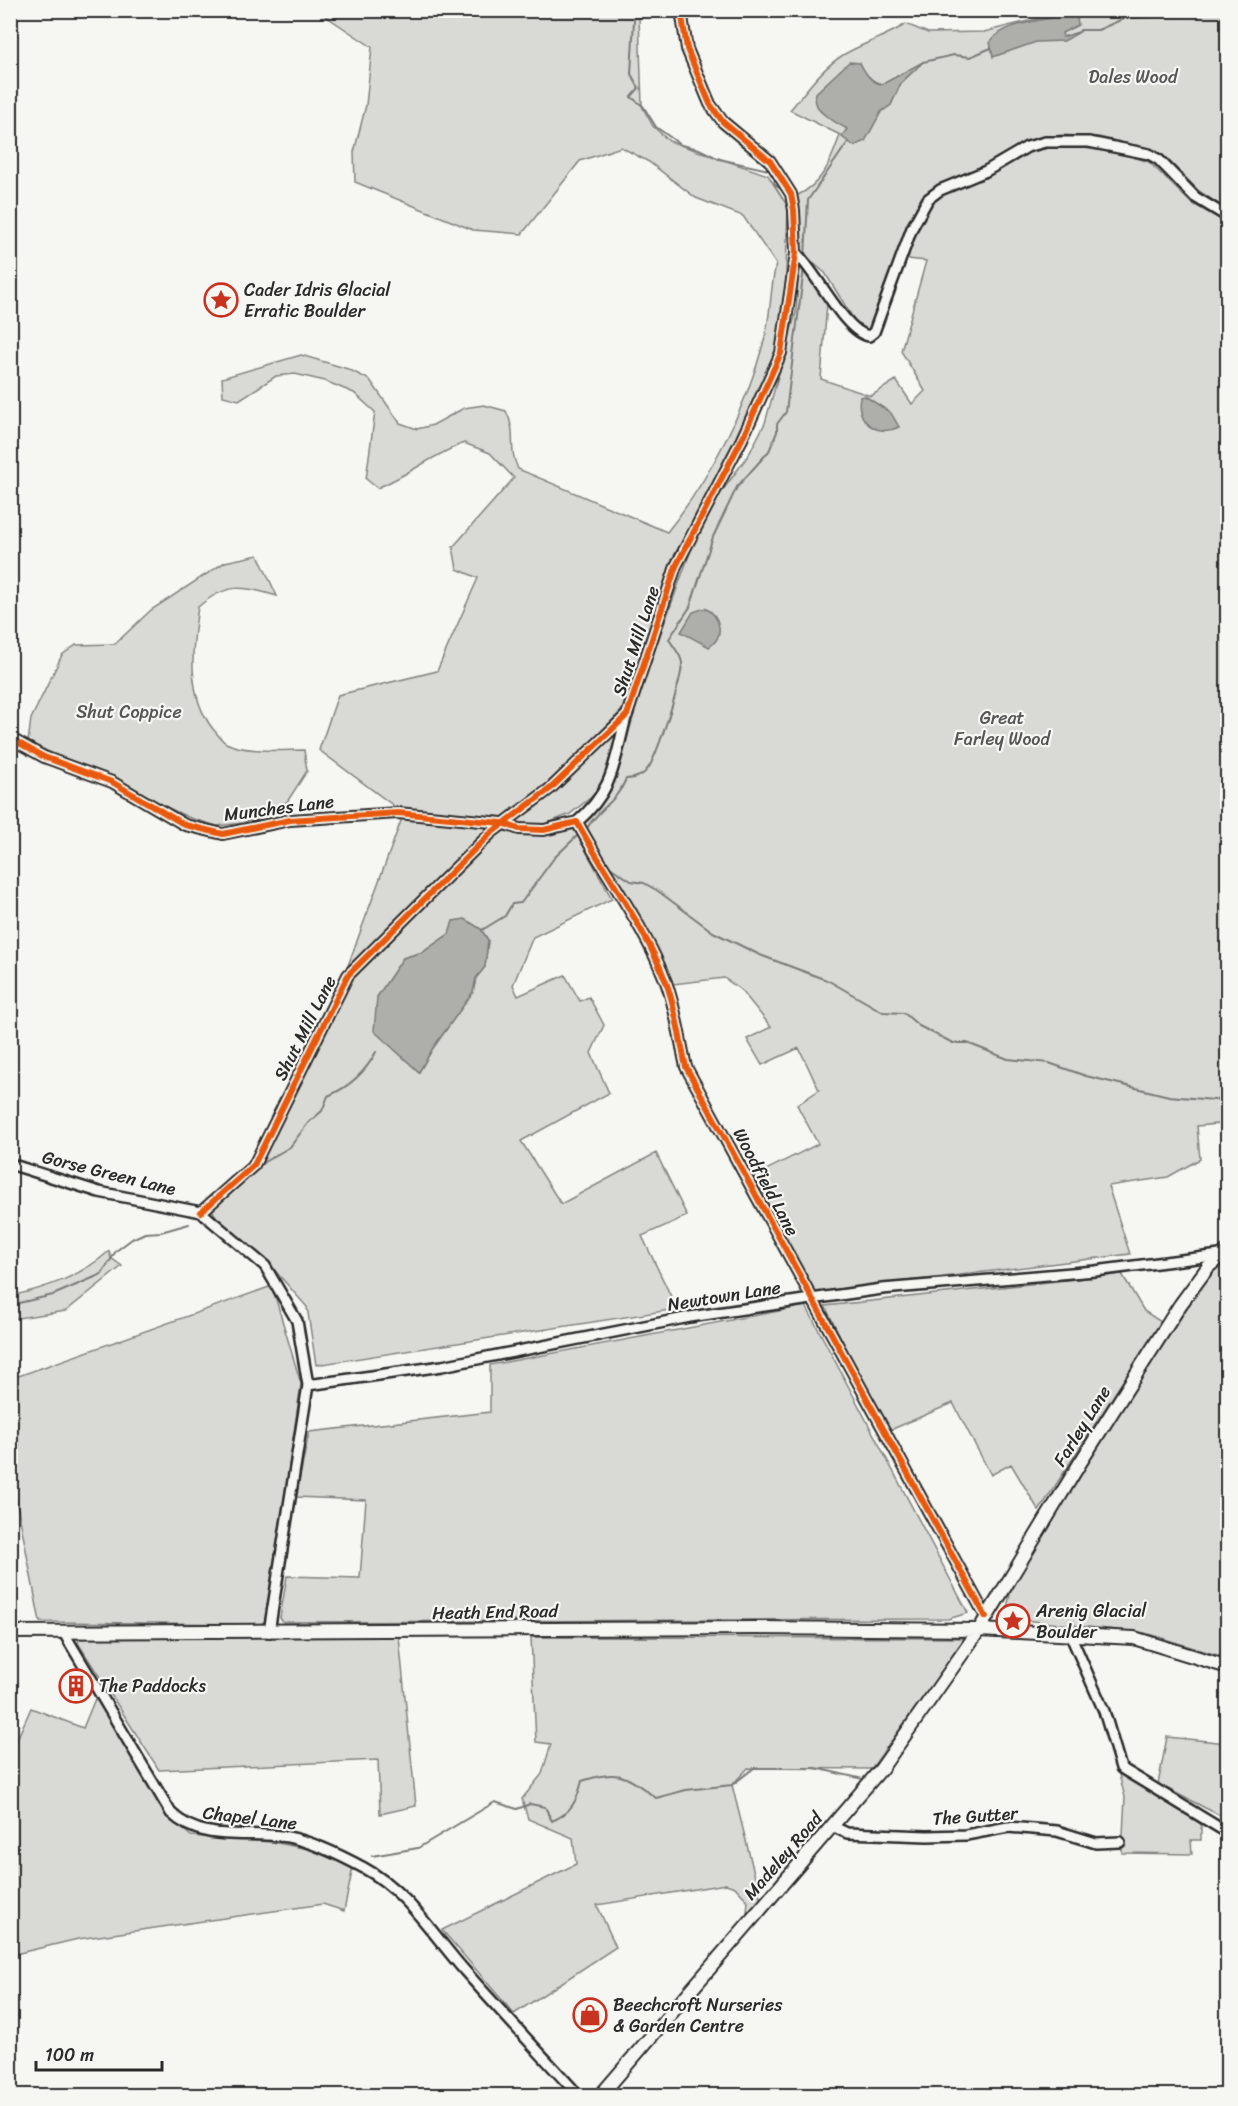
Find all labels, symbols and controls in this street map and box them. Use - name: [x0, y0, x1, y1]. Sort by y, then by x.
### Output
- park label: Dales Wood: [1089, 61, 1179, 93]
- place label: Cader Idris Glacial Erratic Boulder: [244, 274, 391, 327]
- place icon: Cader Idris Glacial Erratic Boulder: [203, 282, 239, 318]
- street label: Shut Mill Lane: [603, 582, 669, 700]
- park label: Shut Coppice: [76, 696, 182, 728]
- park label: Great Farley Wood: [954, 702, 1051, 755]
- street label: Munches Lane: [222, 785, 336, 831]
- street label: Shut Mill Lane: [265, 970, 345, 1086]
- street label: Woodfield Lane: [724, 1122, 808, 1242]
- street label: Gorse Green Lane: [39, 1141, 179, 1205]
- street label: Newtown Lane: [665, 1271, 783, 1321]
- street label: Farley Lane: [1044, 1379, 1120, 1473]
- street label: Heath End Road: [432, 1595, 560, 1629]
- place label: Arenig Glacial Boulder: [1035, 1595, 1147, 1648]
- place icon: Arenig Glacial Boulder: [995, 1603, 1031, 1639]
- building icon: The Paddocks: [58, 1668, 94, 1704]
- place label: The Paddocks: [99, 1670, 206, 1702]
- street label: Chapel Lane: [201, 1796, 299, 1840]
- street label: The Gutter: [931, 1797, 1020, 1835]
- street label: Madeley Road: [735, 1803, 832, 1908]
- place label: Beechcroft Nurseries & Garden Centre: [613, 1989, 783, 2042]
- shop icon: Beechcroft Nurseries & Garden Centre: [572, 1997, 608, 2033]
- scale bar: [36, 2034, 162, 2072]
- text: 100 m: [45, 2039, 94, 2071]

